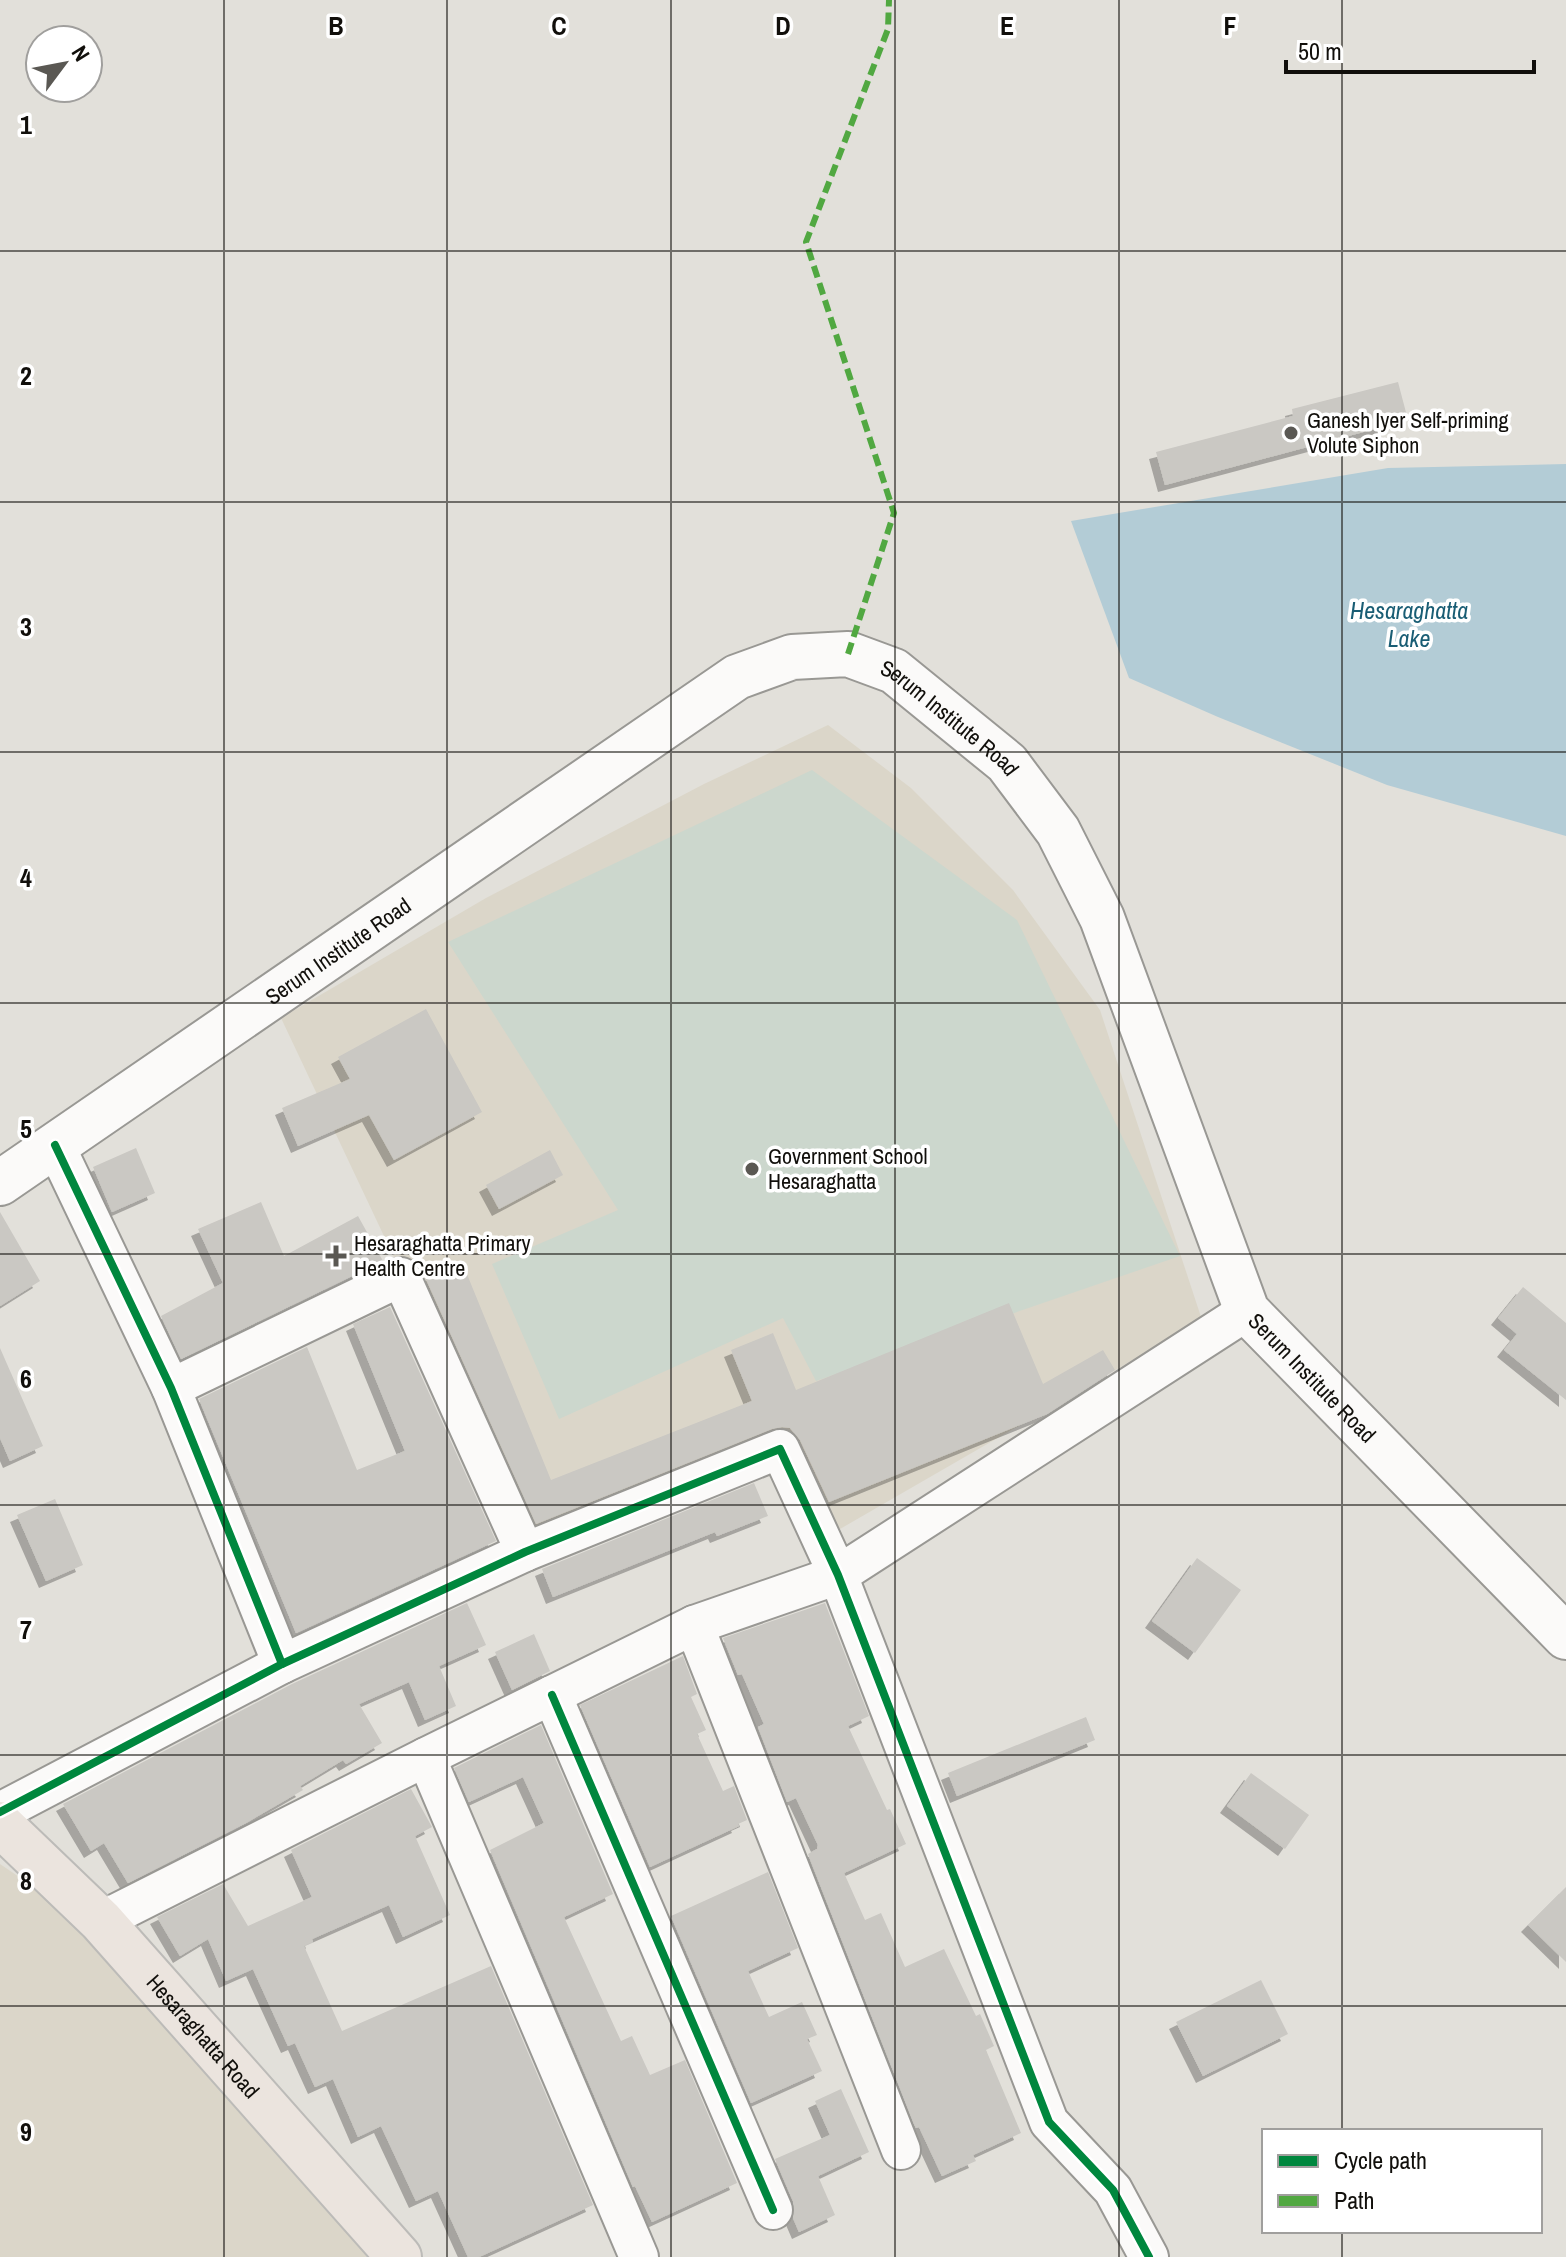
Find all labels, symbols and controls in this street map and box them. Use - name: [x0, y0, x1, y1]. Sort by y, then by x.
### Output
- text: B: [328, 8, 344, 43]
- text: C: [551, 8, 567, 43]
- text: D: [775, 8, 791, 43]
- text: E: [1000, 8, 1014, 43]
- text: F: [1223, 8, 1237, 43]
- north arrow: [24, 24, 104, 104]
- scale bar: [1286, 24, 1534, 74]
- text: 50 m: [1298, 35, 1342, 67]
- text: N: [65, 40, 97, 67]
- text: 1: [20, 107, 32, 142]
- text: 2: [20, 358, 32, 393]
- place label: Ganesh Iyer Self-priming Volute Siphon: [1307, 405, 1509, 460]
- marker: Ganesh Iyer Self-priming Volute Siphon: [1282, 424, 1300, 442]
- water label: Hesaraghatta Lake: [1350, 594, 1468, 654]
- text: 3: [20, 609, 32, 644]
- street label: Serum Institute Road: [877, 652, 1026, 782]
- text: 4: [20, 860, 32, 895]
- street label: Serum Institute Road: [259, 890, 417, 1012]
- text: 5: [20, 1111, 32, 1146]
- place label: Government School Hesaraghatta: [768, 1141, 927, 1196]
- marker: Government School Hesaraghatta: [743, 1160, 761, 1178]
- place label: Hesaraghatta Primary Health Centre: [354, 1228, 530, 1283]
- marker: Hesaraghatta Primary Health Centre: [325, 1245, 347, 1267]
- street label: Serum Institute Road: [1242, 1306, 1383, 1449]
- text: 6: [20, 1361, 32, 1396]
- text: 7: [20, 1612, 32, 1647]
- text: 8: [20, 1863, 32, 1898]
- street label: Hesaraghatta Road: [140, 1968, 266, 2105]
- text: 9: [20, 2114, 32, 2149]
- legend: [1262, 2129, 1542, 2233]
- text: Cycle path: [1334, 2144, 1427, 2176]
- text: Path: [1334, 2184, 1375, 2216]

